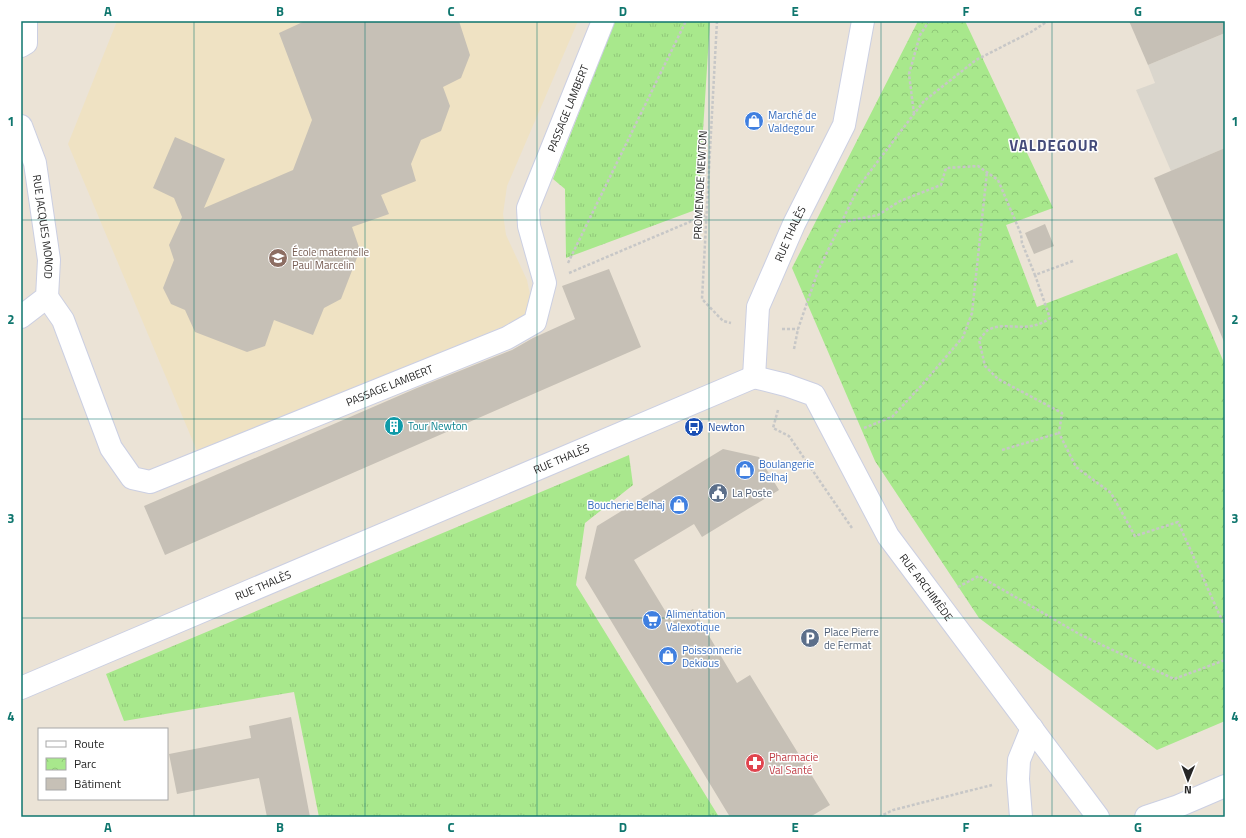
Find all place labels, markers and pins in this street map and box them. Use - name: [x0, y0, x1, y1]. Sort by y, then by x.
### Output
- place label: Marché de Valdegour: [768, 107, 817, 136]
- shop icon: Marché de Valdegour: [743, 110, 765, 132]
- place label: École maternelle Paul Marcelin: [292, 244, 370, 273]
- school or university icon: École maternelle Paul Marcelin: [267, 247, 289, 269]
- building icon: Tour Newton: [383, 415, 405, 437]
- bus stop icon: Newton: [683, 416, 705, 438]
- place label: Tour Newton: [408, 418, 468, 434]
- place label: Newton: [708, 419, 745, 435]
- place label: Boulangerie Belhaj: [759, 456, 815, 485]
- shop icon: Boulangerie Belhaj: [734, 459, 756, 481]
- public building icon: La Poste: [707, 482, 729, 504]
- place label: La Poste: [732, 485, 772, 501]
- shop icon: Boucherie Belhaj: [668, 494, 690, 516]
- place label: Boucherie Belhaj: [587, 497, 665, 513]
- place label: Alimentation Valexotique: [666, 606, 726, 635]
- supermarket icon: Alimentation Valexotique: [641, 609, 663, 631]
- place label: Place Pierre de Fermat: [824, 624, 879, 653]
- parking icon: Place Pierre de Fermat: [799, 627, 821, 649]
- place label: Poissonnerie Dekious: [682, 642, 742, 671]
- shop icon: Poissonnerie Dekious: [657, 645, 679, 667]
- place label: Pharmacie Val Santé: [769, 749, 819, 778]
- pharmacy icon: Pharmacie Val Santé: [744, 752, 766, 774]

